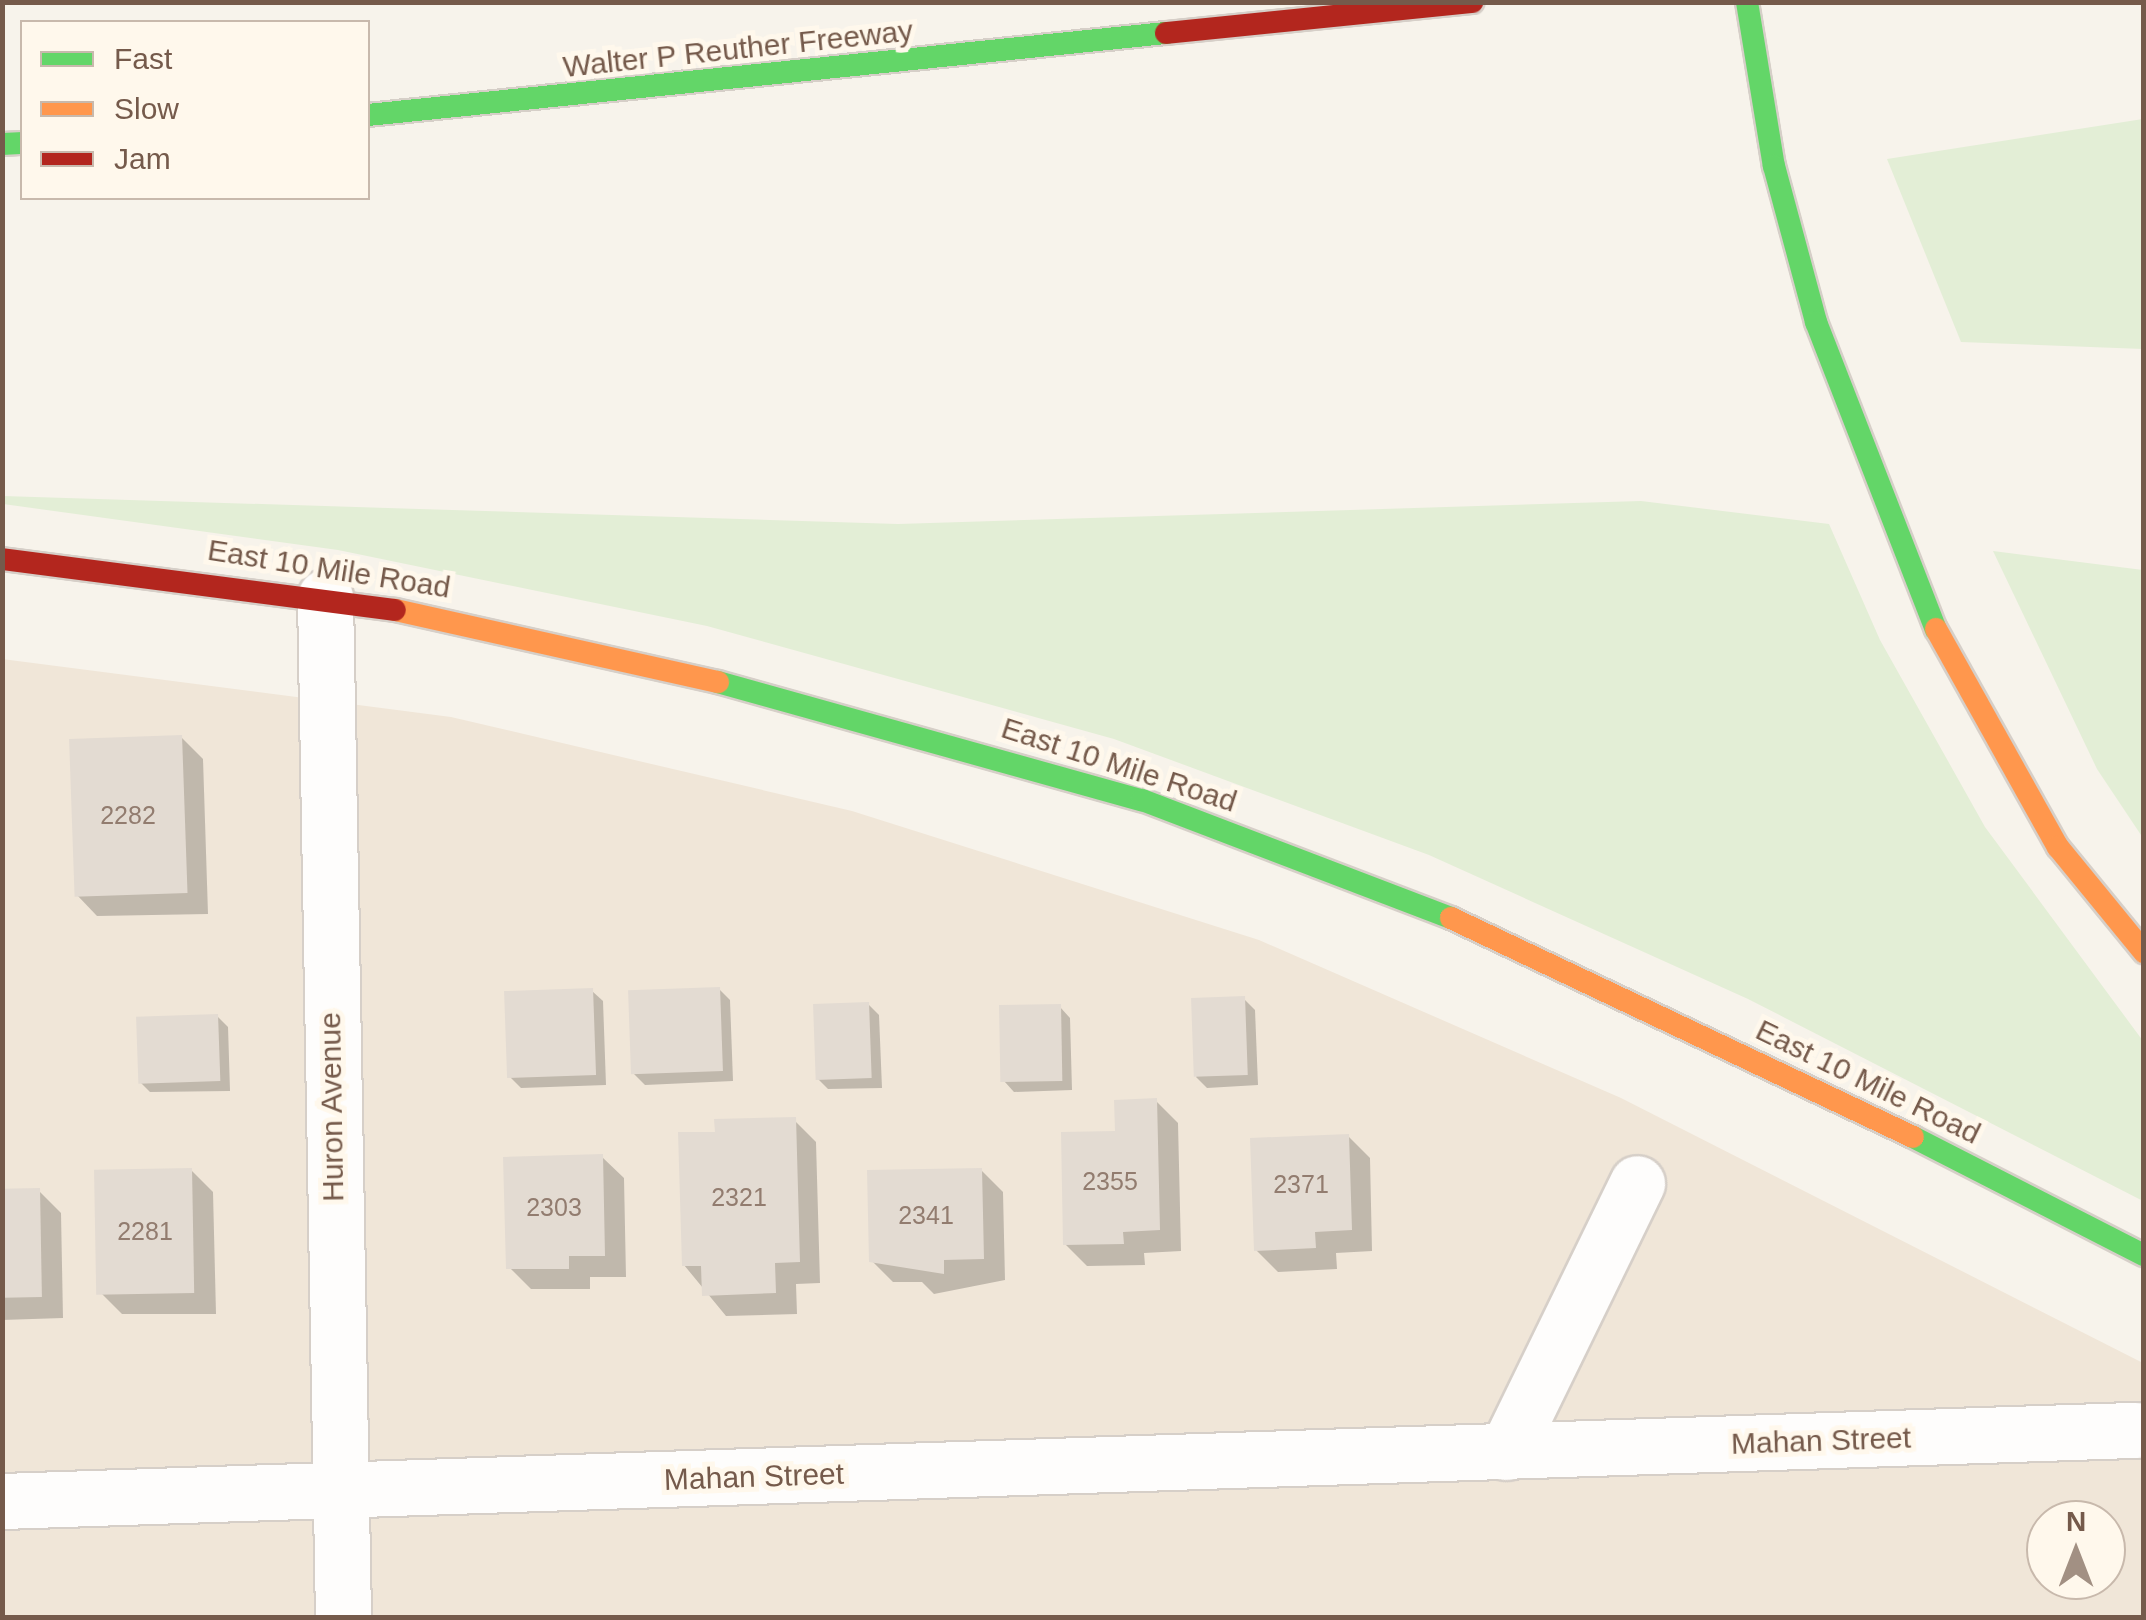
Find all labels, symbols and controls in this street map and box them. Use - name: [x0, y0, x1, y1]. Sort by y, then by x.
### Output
- street label: Walter P Reuther Freeway: [561, 13, 915, 85]
- legend: [20, 20, 370, 200]
- text: Fast: [114, 42, 172, 75]
- text: Slow: [114, 92, 179, 125]
- text: Jam: [114, 142, 171, 175]
- street label: East 10 Mile Road: [205, 532, 453, 606]
- street label: East 10 Mile Road: [997, 710, 1241, 820]
- house number: 2282: [100, 800, 156, 830]
- street label: Huron Avenue: [312, 1011, 352, 1203]
- street label: East 10 Mile Road: [1750, 1012, 1986, 1152]
- house number: 2355: [1082, 1166, 1138, 1196]
- house number: 2371: [1273, 1169, 1329, 1199]
- house number: 2321: [711, 1182, 767, 1212]
- house number: 2303: [526, 1192, 582, 1222]
- house number: 2341: [898, 1200, 954, 1230]
- house number: 2281: [117, 1216, 173, 1246]
- street label: Mahan Street: [1730, 1420, 1912, 1462]
- street label: Mahan Street: [663, 1456, 845, 1498]
- north arrow: [2026, 1500, 2126, 1600]
- text: N: [2066, 1506, 2086, 1537]

